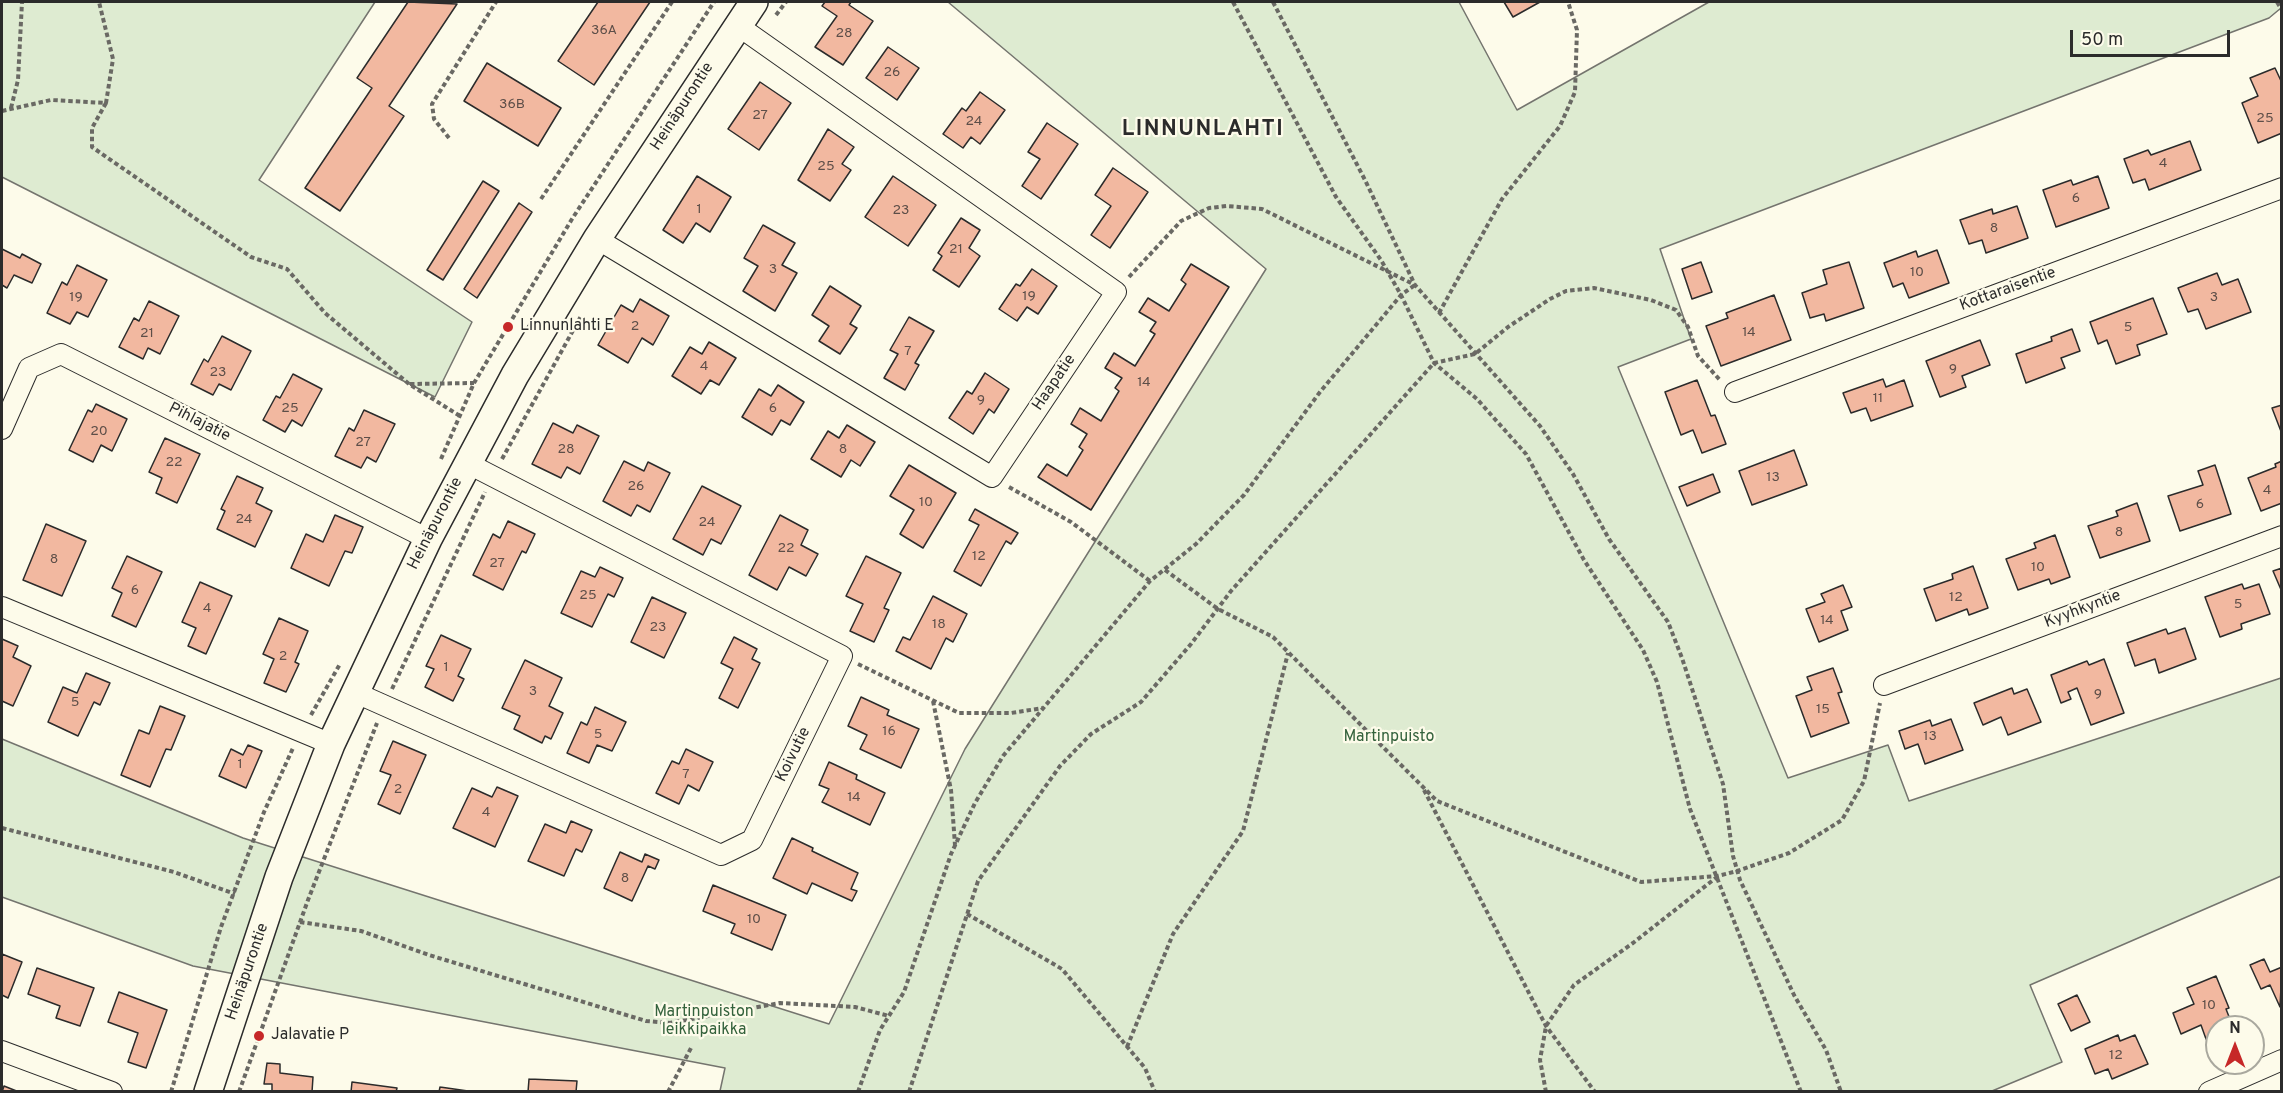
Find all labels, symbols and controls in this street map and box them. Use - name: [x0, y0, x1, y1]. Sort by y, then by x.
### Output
- scale bar: [2073, 18, 2234, 56]
- house number: 36A: [591, 23, 617, 39]
- house number: 28: [835, 26, 853, 42]
- text: 50 m: [2081, 29, 2123, 52]
- street label: Heinäpurontie: [647, 59, 719, 155]
- house number: 26: [884, 65, 900, 81]
- house number: 36B: [499, 97, 525, 113]
- house number: 27: [752, 108, 768, 124]
- house number: 25: [2256, 111, 2274, 127]
- house number: 24: [965, 114, 983, 130]
- district label: LINNUNLAHTI: [1122, 118, 1284, 144]
- house number: 4: [2159, 156, 2167, 172]
- house number: 25: [817, 159, 835, 175]
- house number: 6: [2072, 191, 2080, 207]
- house number: 1: [696, 202, 702, 218]
- house number: 23: [893, 203, 909, 219]
- house number: 8: [1990, 221, 1998, 237]
- house number: 21: [949, 242, 963, 258]
- house number: 3: [769, 262, 777, 278]
- street label: Kottaraisentie: [1957, 264, 2059, 316]
- house number: 10: [1910, 265, 1924, 281]
- house number: 19: [1022, 289, 1036, 305]
- house number: 19: [69, 290, 83, 306]
- house number: 3: [2210, 290, 2218, 306]
- place label: Linnunlahti E: [520, 317, 614, 337]
- house number: 2: [631, 319, 639, 335]
- marker: Linnunlahti E: [501, 320, 515, 334]
- house number: 5: [2124, 320, 2132, 336]
- house number: 14: [1742, 325, 1756, 341]
- house number: 21: [140, 326, 154, 342]
- house number: 7: [904, 344, 912, 360]
- street label: Haapatie: [1029, 351, 1081, 415]
- house number: 4: [700, 359, 708, 375]
- house number: 9: [1949, 362, 1957, 378]
- house number: 23: [210, 365, 226, 381]
- house number: 14: [1137, 375, 1151, 391]
- house number: 11: [1873, 391, 1883, 407]
- house number: 9: [977, 393, 985, 409]
- street label: Pihlajatie: [165, 399, 233, 447]
- house number: 25: [281, 401, 299, 417]
- house number: 6: [769, 401, 777, 417]
- house number: 20: [90, 424, 108, 440]
- house number: 27: [355, 435, 371, 451]
- house number: 28: [557, 442, 575, 458]
- house number: 8: [839, 442, 847, 458]
- house number: 22: [165, 455, 183, 471]
- house number: 13: [1766, 470, 1780, 486]
- street label: Heinäpurontie: [404, 474, 468, 574]
- house number: 26: [628, 479, 644, 495]
- house number: 4: [2263, 483, 2271, 499]
- house number: 10: [919, 495, 933, 511]
- house number: 6: [2196, 497, 2204, 513]
- house number: 24: [235, 512, 253, 528]
- house number: 24: [698, 515, 716, 531]
- house number: 8: [2115, 525, 2123, 541]
- house number: 22: [777, 541, 795, 557]
- house number: 12: [972, 549, 986, 565]
- house number: 8: [50, 552, 58, 568]
- house number: 27: [489, 556, 505, 572]
- house number: 10: [2031, 560, 2045, 576]
- house number: 6: [131, 583, 139, 599]
- street label: Kyyhkyntie: [2042, 587, 2124, 633]
- house number: 25: [579, 588, 597, 604]
- house number: 12: [1949, 590, 1963, 606]
- house number: 5: [2234, 597, 2242, 613]
- house number: 4: [203, 601, 211, 617]
- house number: 14: [1820, 613, 1834, 629]
- house number: 18: [932, 617, 946, 633]
- house number: 23: [650, 620, 666, 636]
- house number: 2: [279, 649, 287, 665]
- house number: 1: [443, 660, 449, 676]
- house number: 3: [529, 684, 537, 700]
- house number: 9: [2094, 687, 2102, 703]
- house number: 5: [71, 695, 79, 711]
- house number: 15: [1816, 702, 1830, 718]
- street label: Koivutie: [772, 724, 816, 786]
- house number: 16: [882, 724, 896, 740]
- house number: 5: [594, 727, 602, 743]
- park label: Martinpuisto: [1344, 728, 1434, 748]
- house number: 13: [1923, 729, 1937, 745]
- house number: 1: [237, 757, 243, 773]
- house number: 7: [682, 767, 690, 783]
- house number: 2: [394, 782, 402, 798]
- house number: 14: [847, 790, 861, 806]
- house number: 4: [482, 805, 490, 821]
- house number: 8: [621, 871, 629, 887]
- house number: 10: [747, 912, 761, 928]
- street label: Heinäpurontie: [222, 921, 274, 1023]
- house number: 10: [2202, 998, 2216, 1014]
- park label: Martinpuiston leikkipaikka: [654, 1003, 754, 1041]
- north arrow: [2205, 1015, 2265, 1075]
- text: N: [2229, 1019, 2241, 1039]
- place label: Jalavatie P: [271, 1026, 349, 1046]
- marker: Jalavatie P: [252, 1029, 266, 1043]
- house number: 12: [2109, 1048, 2123, 1064]

